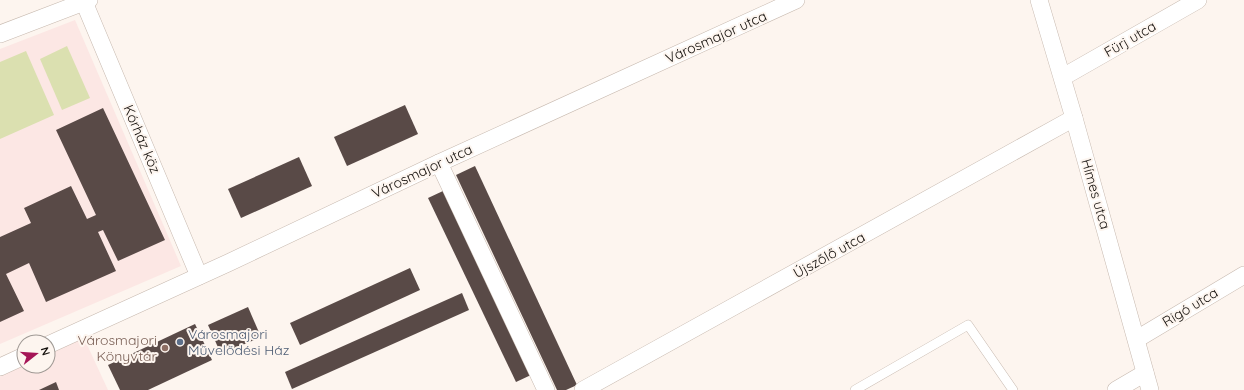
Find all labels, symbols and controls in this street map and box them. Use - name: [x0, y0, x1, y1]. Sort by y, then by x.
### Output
- street label: Városmajor utca: [663, 7, 769, 67]
- street label: Fürj utca: [1101, 17, 1159, 61]
- street label: Kórház köz: [119, 102, 165, 176]
- street label: Városmajor utca: [369, 140, 475, 202]
- street label: Hímes utca: [1077, 157, 1115, 231]
- street label: Újszőlő utca: [790, 228, 868, 282]
- street label: Rigó utca: [1159, 283, 1221, 331]
- place label: Városmajori Művelődési Ház: [188, 325, 290, 359]
- place label: Városmajori Könyvtár: [77, 331, 158, 365]
- north arrow: [16, 334, 56, 374]
- marker: Városmajori Művelődési Ház: [175, 337, 185, 347]
- marker: Városmajori Könyvtár: [160, 343, 170, 353]
- text: N: [38, 345, 53, 357]

